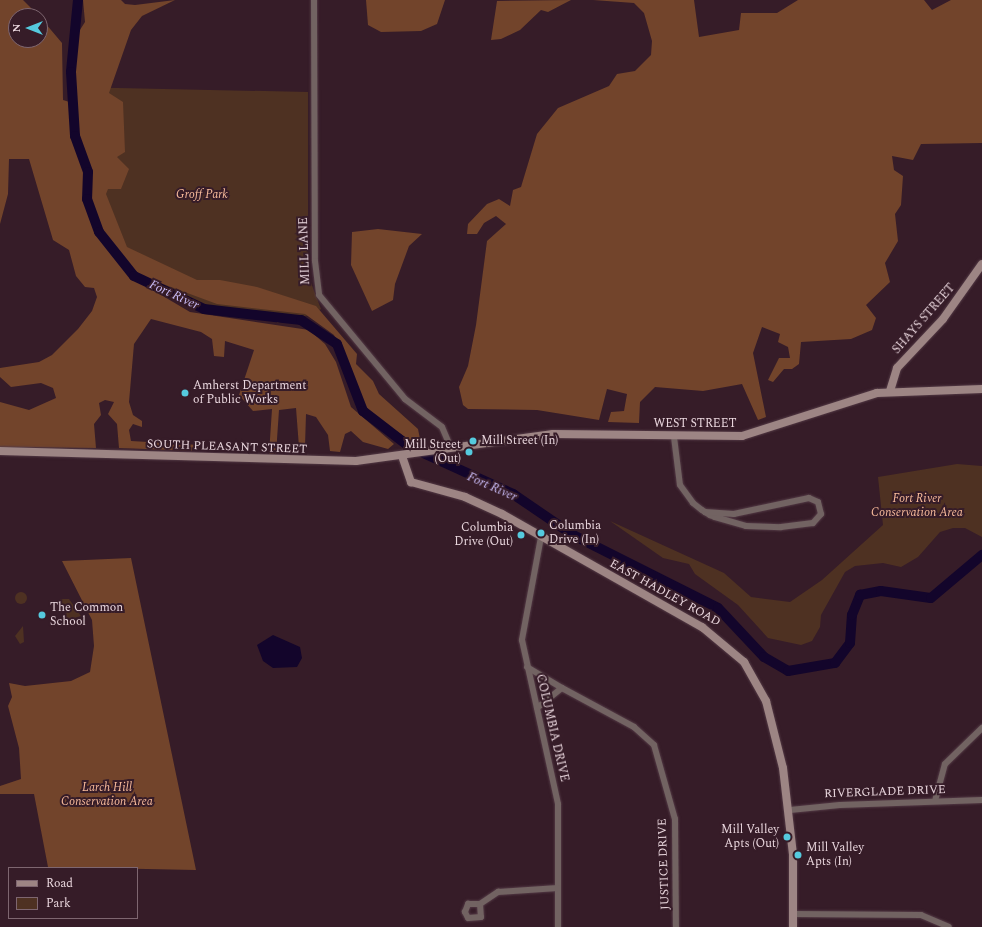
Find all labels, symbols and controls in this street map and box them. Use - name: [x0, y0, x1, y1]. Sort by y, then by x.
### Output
- north arrow: [8, 8, 48, 48]
- text: N: [8, 24, 25, 33]
- park label: Groff Park: [176, 188, 228, 202]
- street label: MILL LANE: [297, 217, 313, 285]
- water label: Fort River: [147, 277, 201, 313]
- street label: SHAYS STREET: [890, 281, 958, 357]
- place label: Amherst Department of Public Works: [193, 379, 307, 407]
- marker: Amherst Department of Public Works: [180, 388, 190, 398]
- street label: WEST STREET: [653, 417, 737, 431]
- place label: Mill Street (In): [481, 434, 558, 448]
- marker: Mill Street (In): [468, 436, 478, 446]
- street label: SOUTH PLEASANT STREET: [147, 437, 307, 457]
- place label: Mill Street (Out): [404, 438, 461, 466]
- marker: Mill Street (Out): [464, 447, 474, 457]
- water label: Fort River: [465, 469, 519, 505]
- park label: Fort River Conservation Area: [871, 492, 963, 520]
- place label: Columbia Drive (In): [549, 519, 601, 547]
- place label: Columbia Drive (Out): [454, 521, 513, 549]
- marker: Columbia Drive (In): [536, 528, 546, 538]
- marker: Columbia Drive (Out): [516, 530, 526, 540]
- street label: EAST HADLEY ROAD: [607, 556, 723, 630]
- place label: The Common School: [50, 601, 123, 629]
- marker: The Common School: [37, 610, 47, 620]
- street label: COLUMBIA DRIVE: [533, 673, 571, 783]
- park label: Larch Hill Conservation Area: [61, 781, 153, 809]
- street label: RIVERGLADE DRIVE: [824, 783, 946, 801]
- street label: JUSTICE DRIVE: [655, 818, 673, 910]
- place label: Mill Valley Apts (Out): [721, 823, 779, 851]
- marker: Mill Valley Apts (Out): [782, 832, 792, 842]
- place label: Mill Valley Apts (In): [806, 841, 864, 869]
- marker: Mill Valley Apts (In): [793, 850, 803, 860]
- legend: [8, 867, 138, 919]
- text: Road: [46, 874, 73, 893]
- text: Park: [46, 894, 71, 913]

